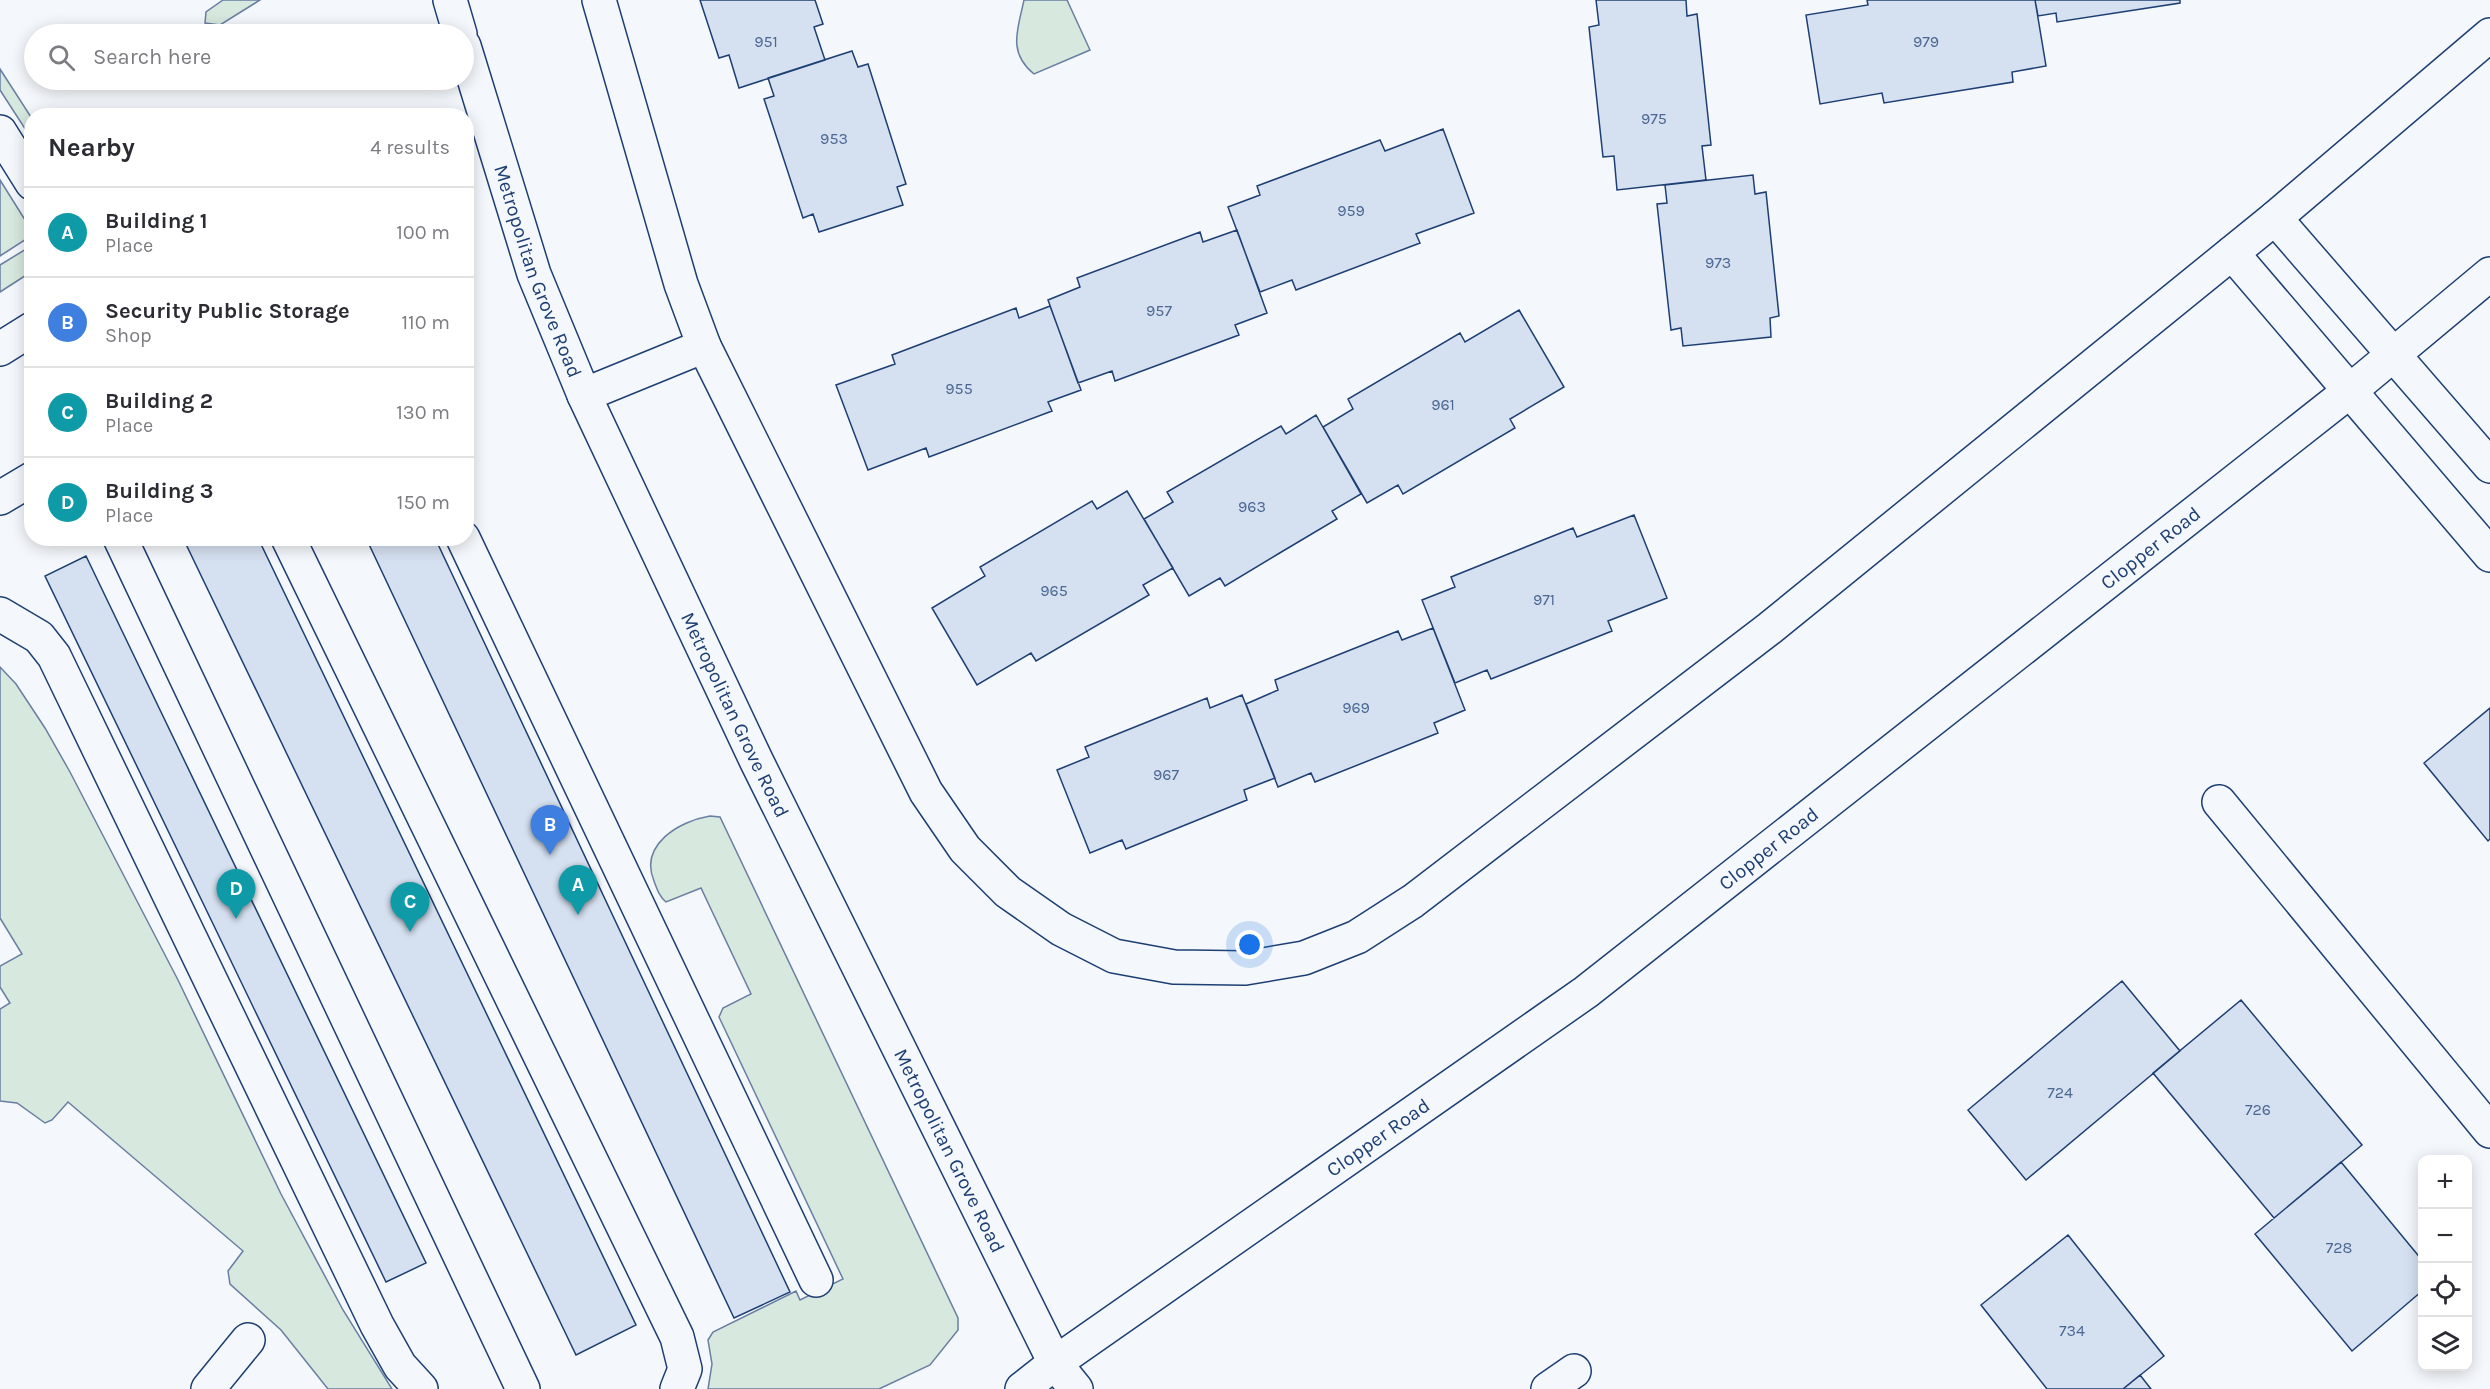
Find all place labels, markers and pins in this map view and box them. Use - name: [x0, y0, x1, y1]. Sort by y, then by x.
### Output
- pin: B: [530, 806, 570, 855]
- pin: A: [558, 866, 598, 915]
- pin: D: [216, 870, 256, 919]
- pin: C: [390, 882, 430, 932]

